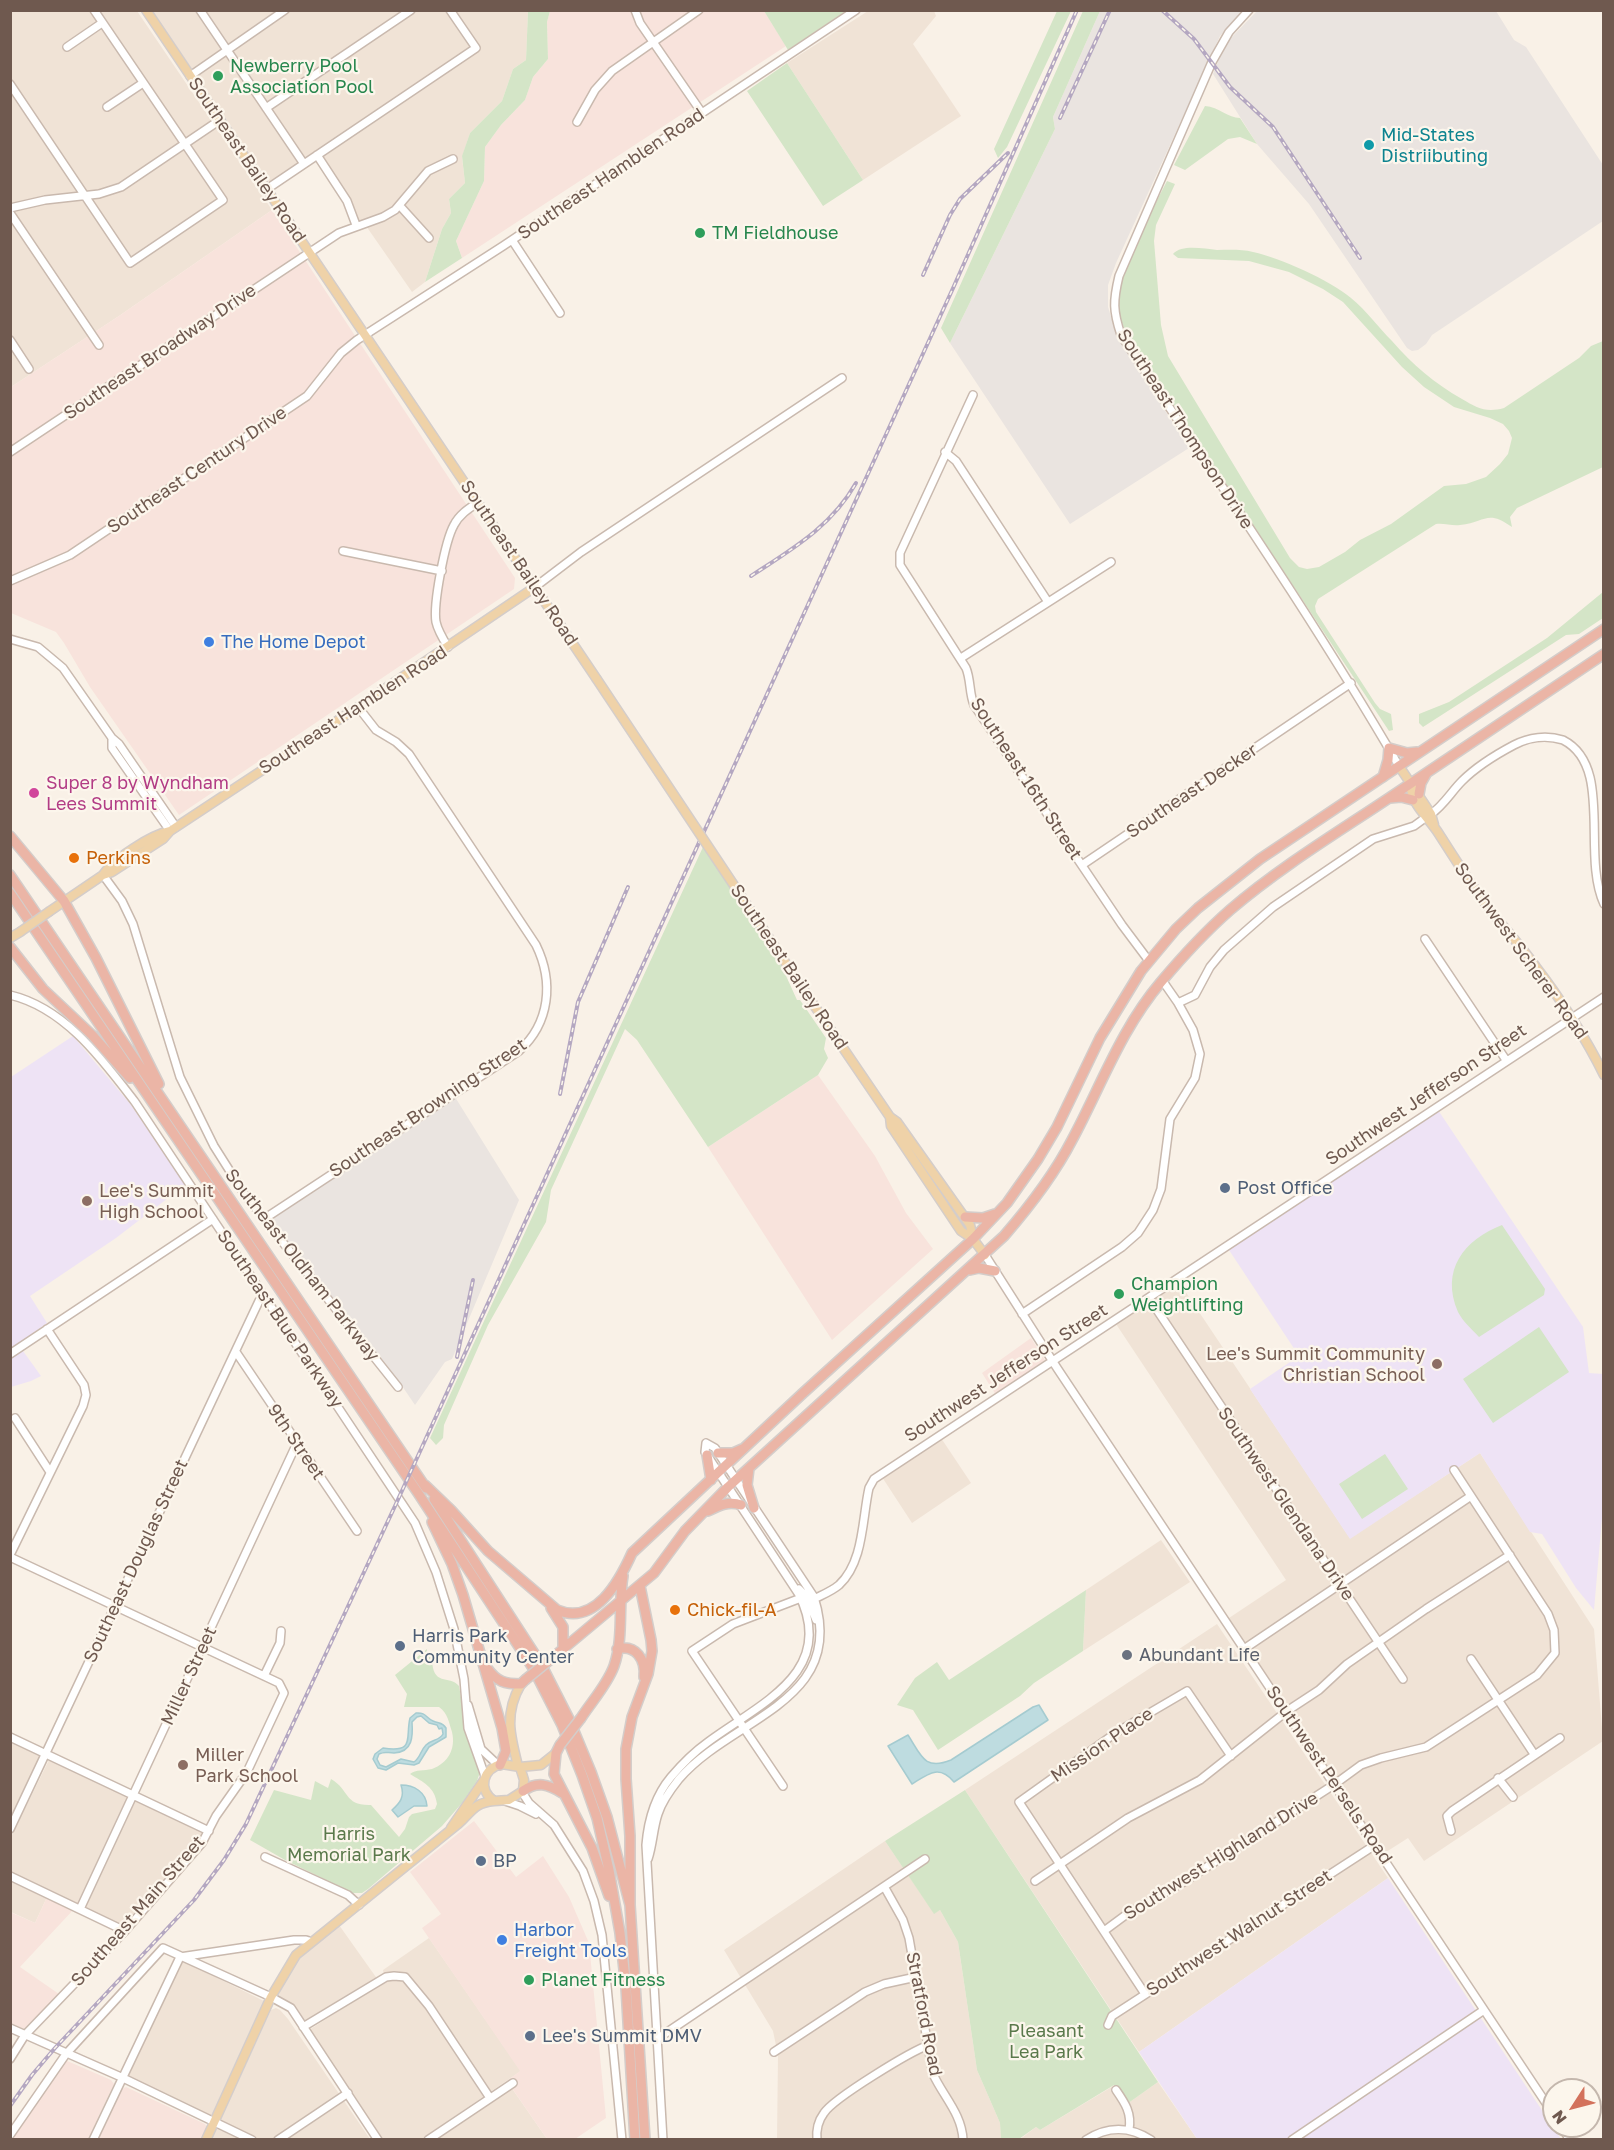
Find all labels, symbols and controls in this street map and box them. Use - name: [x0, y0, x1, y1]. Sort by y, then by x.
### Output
- place label: Newberry Pool Association Pool: [230, 55, 374, 98]
- marker: Newberry Pool Association Pool: [211, 69, 225, 83]
- street label: Southeast Bailey Road: [184, 73, 310, 247]
- street label: Southeast Hamblen Road: [514, 104, 708, 244]
- place label: Mid-States Distriibuting: [1381, 124, 1488, 166]
- marker: Mid-States Distriibuting: [1362, 138, 1376, 152]
- place label: TM Fieldhouse: [712, 222, 839, 244]
- marker: TM Fieldhouse: [693, 226, 707, 240]
- street label: Southeast Broadway Drive: [60, 279, 260, 425]
- street label: Southeast Thompson Drive: [1112, 325, 1258, 533]
- street label: Southeast Century Drive: [103, 402, 291, 538]
- street label: Southeast Bailey Road: [456, 476, 582, 650]
- place label: The Home Depot: [221, 631, 366, 653]
- marker: The Home Depot: [202, 635, 216, 649]
- street label: Southeast Hamblen Road: [255, 641, 451, 779]
- street label: Southeast 16th Street: [965, 694, 1087, 864]
- street label: Southeast Decker: [1122, 739, 1262, 843]
- place label: Super 8 by Wyndham Lees Summit: [46, 772, 229, 814]
- marker: Super 8 by Wyndham Lees Summit: [27, 786, 41, 800]
- place label: Perkins: [86, 847, 151, 869]
- marker: Perkins: [67, 851, 81, 865]
- street label: Southwest Scherer Road: [1450, 858, 1592, 1044]
- street label: Southeast Bailey Road: [726, 880, 852, 1054]
- street label: Southwest Jefferson Street: [1322, 1020, 1530, 1170]
- street label: Southeast Browning Street: [325, 1034, 531, 1182]
- street label: Southeast Oldham Parkway: [220, 1164, 384, 1366]
- place label: Post Office: [1237, 1177, 1332, 1199]
- place label: Lee's Summit High School: [99, 1180, 214, 1222]
- marker: Post Office: [1218, 1181, 1232, 1195]
- marker: Lee's Summit High School: [80, 1194, 94, 1208]
- street label: Southeast Blue Parkway: [212, 1226, 348, 1412]
- place label: Champion Weightlifting: [1131, 1273, 1243, 1316]
- marker: Champion Weightlifting: [1112, 1287, 1126, 1301]
- street label: Southwest Jefferson Street: [901, 1299, 1111, 1447]
- place label: Lee's Summit Community Christian School: [1206, 1343, 1425, 1386]
- marker: Lee's Summit Community Christian School: [1430, 1357, 1444, 1371]
- street label: 9th Street: [263, 1400, 329, 1484]
- street label: Southwest Glendana Drive: [1213, 1403, 1359, 1605]
- street label: Southeast Douglas Street: [79, 1456, 193, 1666]
- place label: Chick-fil-A: [687, 1599, 777, 1621]
- marker: Chick-fil-A: [668, 1603, 682, 1617]
- street label: Miller Street: [157, 1623, 221, 1729]
- place label: Harris Park Community Center: [412, 1625, 574, 1668]
- marker: Harris Park Community Center: [393, 1639, 407, 1653]
- place label: Abundant Life: [1139, 1644, 1260, 1666]
- marker: Abundant Life: [1120, 1648, 1134, 1662]
- street label: Southwest Persels Road: [1261, 1682, 1397, 1868]
- street label: Mission Place: [1047, 1703, 1157, 1787]
- place label: Miller Park School: [195, 1744, 298, 1786]
- marker: Miller Park School: [176, 1758, 190, 1772]
- street label: Southwest Highland Drive: [1120, 1787, 1322, 1925]
- park label: Harris Memorial Park: [287, 1823, 411, 1866]
- street label: Southeast Main Street: [67, 1831, 209, 1991]
- place label: BP: [493, 1850, 517, 1872]
- marker: BP: [474, 1854, 488, 1868]
- street label: Southwest Walnut Street: [1142, 1865, 1336, 2001]
- place label: Harbor Freight Tools: [514, 1919, 627, 1962]
- marker: Harbor Freight Tools: [495, 1933, 509, 1947]
- street label: Stratford Road: [901, 1950, 947, 2078]
- place label: Planet Fitness: [541, 1969, 665, 1991]
- marker: Planet Fitness: [522, 1973, 536, 1987]
- park label: Pleasant Lea Park: [1008, 2020, 1084, 2062]
- place label: Lee's Summit DMV: [542, 2025, 702, 2047]
- marker: Lee's Summit DMV: [523, 2029, 537, 2043]
- north arrow: [1542, 2078, 1602, 2138]
- text: N: [1547, 2107, 1571, 2128]

